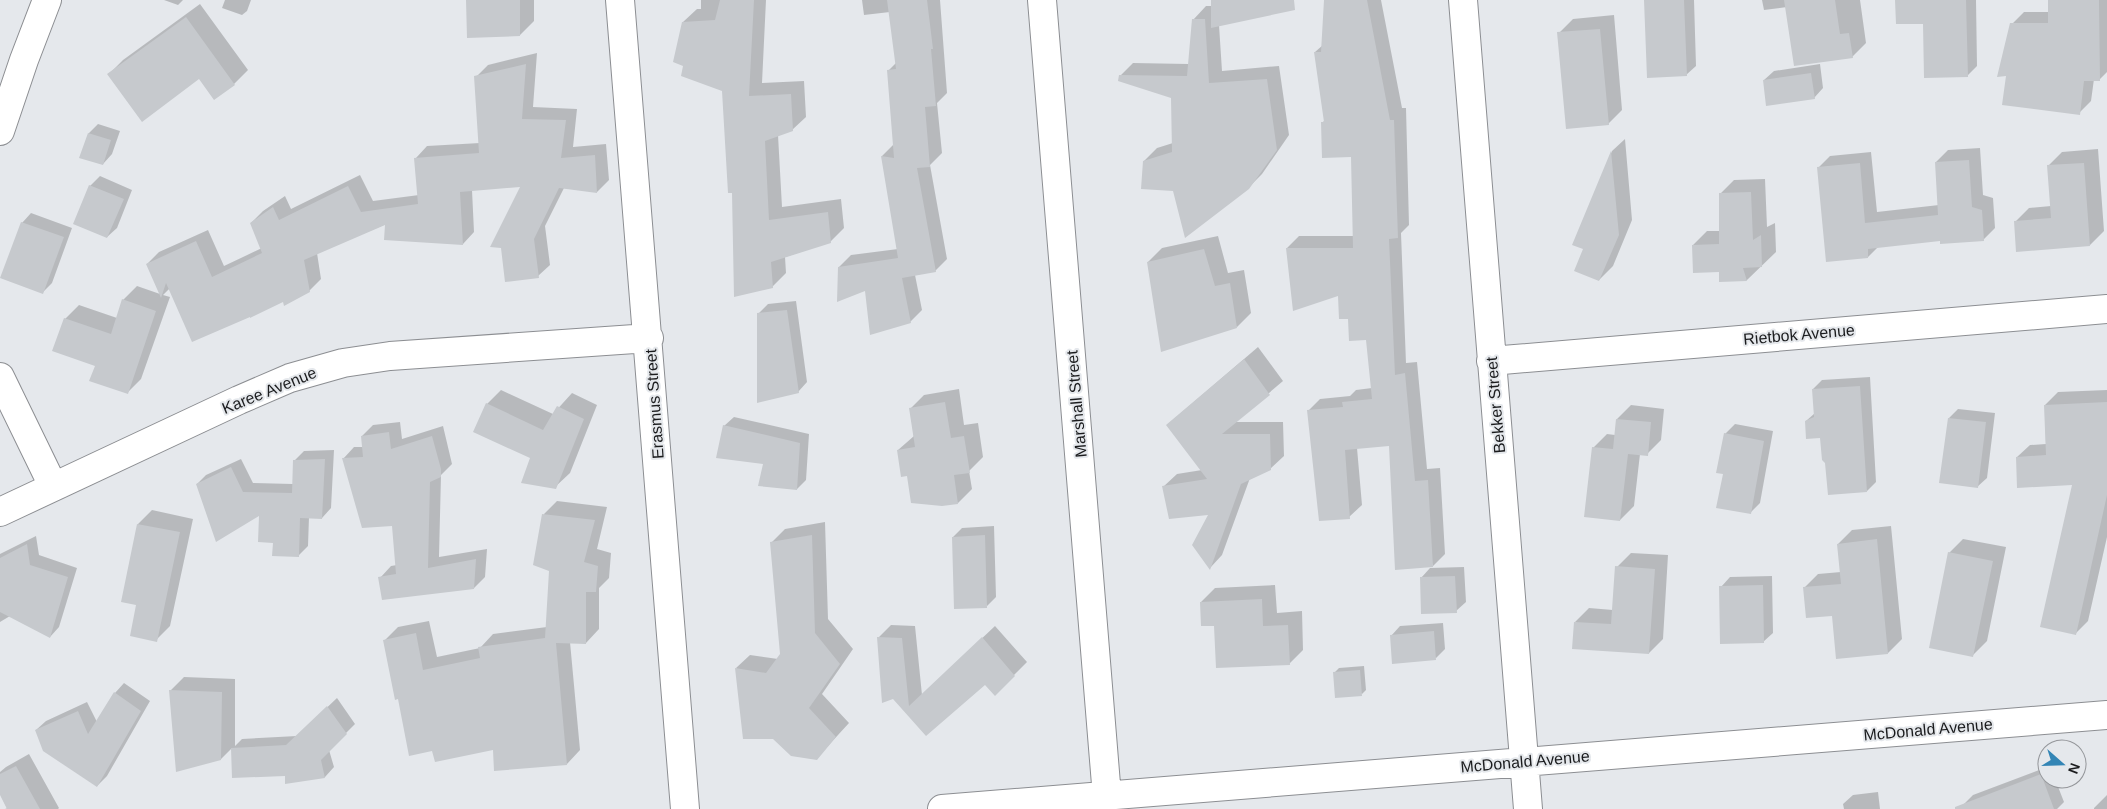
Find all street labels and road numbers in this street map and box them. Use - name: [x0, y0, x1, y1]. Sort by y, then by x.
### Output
- street label: Rietbok Avenue: [1743, 321, 1856, 348]
- street label: Erasmus Street: [642, 348, 667, 460]
- street label: Marshall Street: [1063, 349, 1090, 458]
- street label: Bekker Street: [1483, 355, 1508, 454]
- street label: Karee Avenue: [220, 364, 319, 417]
- street label: McDonald Avenue: [1863, 715, 1993, 744]
- street label: McDonald Avenue: [1460, 747, 1590, 776]

